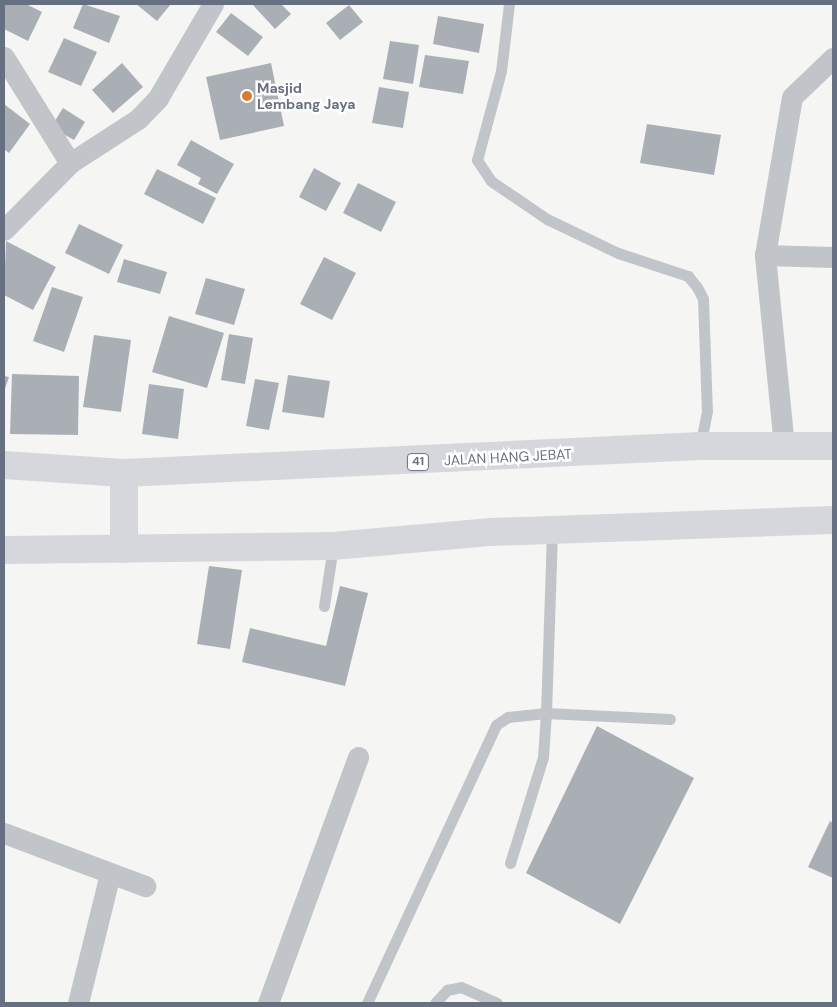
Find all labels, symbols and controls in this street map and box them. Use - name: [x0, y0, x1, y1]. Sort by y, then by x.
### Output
- place label: Masjid Lembang Jaya: [257, 80, 355, 112]
- marker: Masjid Lembang Jaya: [241, 90, 253, 102]
- street label: JALAN HANG JEBAT: [444, 445, 572, 469]
- road number: 41: [407, 452, 429, 472]

